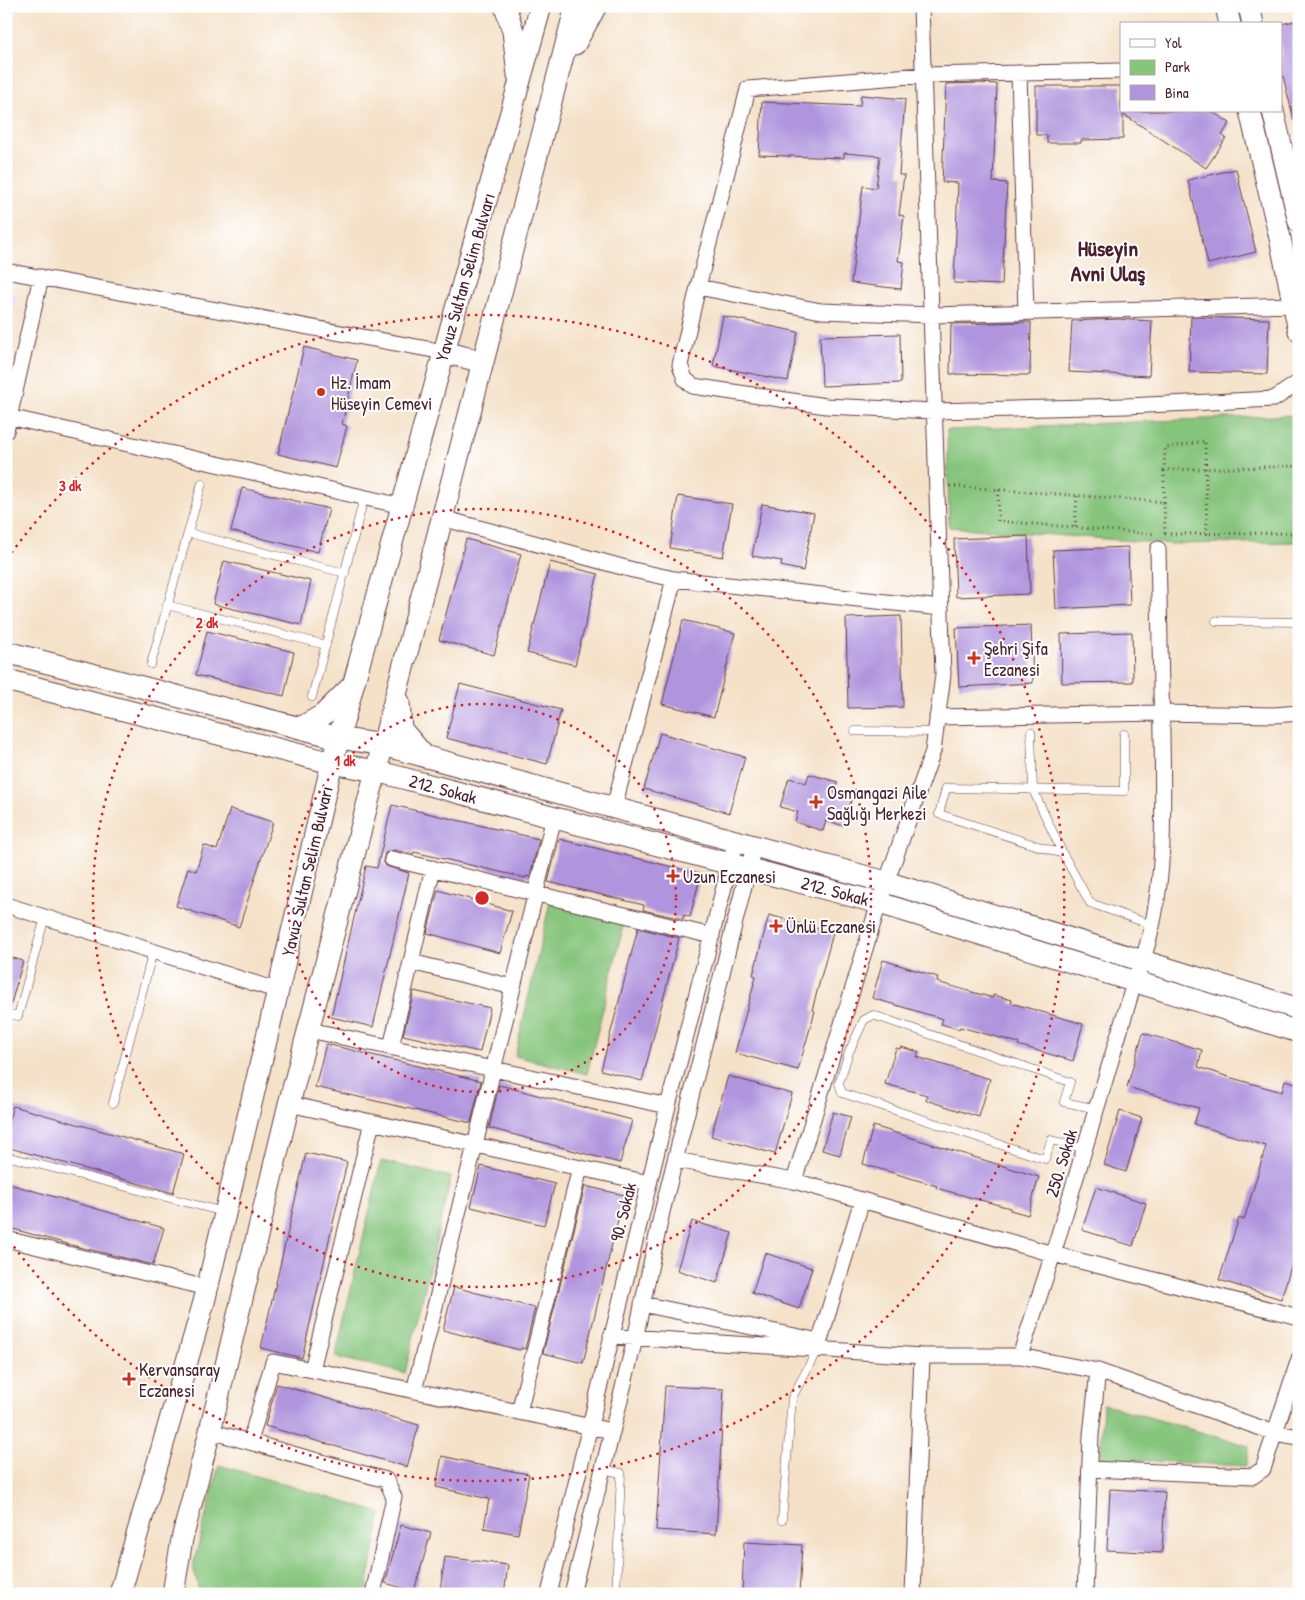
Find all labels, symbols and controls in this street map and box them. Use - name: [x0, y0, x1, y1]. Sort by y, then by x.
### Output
- legend: [1120, 22, 1282, 112]
- text: Yol: [1165, 32, 1182, 53]
- text: Park: [1165, 56, 1190, 77]
- text: Bina: [1165, 82, 1189, 103]
- street label: Yavuz Sultan Selim Bulvarı: [429, 190, 501, 364]
- district label: Hüseyin Avni Ulaş: [1071, 233, 1146, 288]
- place label: Hz. İmam Hüseyin Cemevi: [331, 370, 432, 416]
- marker: Hz. İmam Hüseyin Cemevi: [315, 386, 327, 398]
- text: 3 dk: [59, 475, 82, 496]
- text: 2 dk: [196, 612, 219, 633]
- place label: Şehri Şifa Eczanesi: [984, 636, 1048, 682]
- marker: Şehri Şifa Eczanesi: [968, 652, 980, 664]
- text: 1 dk: [335, 750, 356, 771]
- street label: 212. Sokak: [406, 768, 480, 810]
- place label: Osmangazi Aile Sağlığı Merkezi: [827, 780, 927, 826]
- street label: Yavuz Sultan Selim Bulvarı: [275, 783, 339, 959]
- marker: Osmangazi Aile Sağlığı Merkezi: [809, 795, 823, 809]
- place label: Uzun Eczanesi: [683, 864, 776, 889]
- marker: Uzun Eczanesi: [667, 870, 679, 882]
- street label: 212. Sokak: [798, 870, 872, 912]
- centre of rings: [473, 889, 491, 907]
- place label: Ünlü Eczanesi: [786, 914, 876, 939]
- marker: Ünlü Eczanesi: [770, 920, 782, 932]
- street label: 250. Sokak: [1039, 1126, 1083, 1200]
- street label: 90. Sokak: [604, 1179, 643, 1244]
- place label: Kervansaray Eczanesi: [139, 1357, 221, 1403]
- marker: Kervansaray Eczanesi: [123, 1373, 135, 1385]

